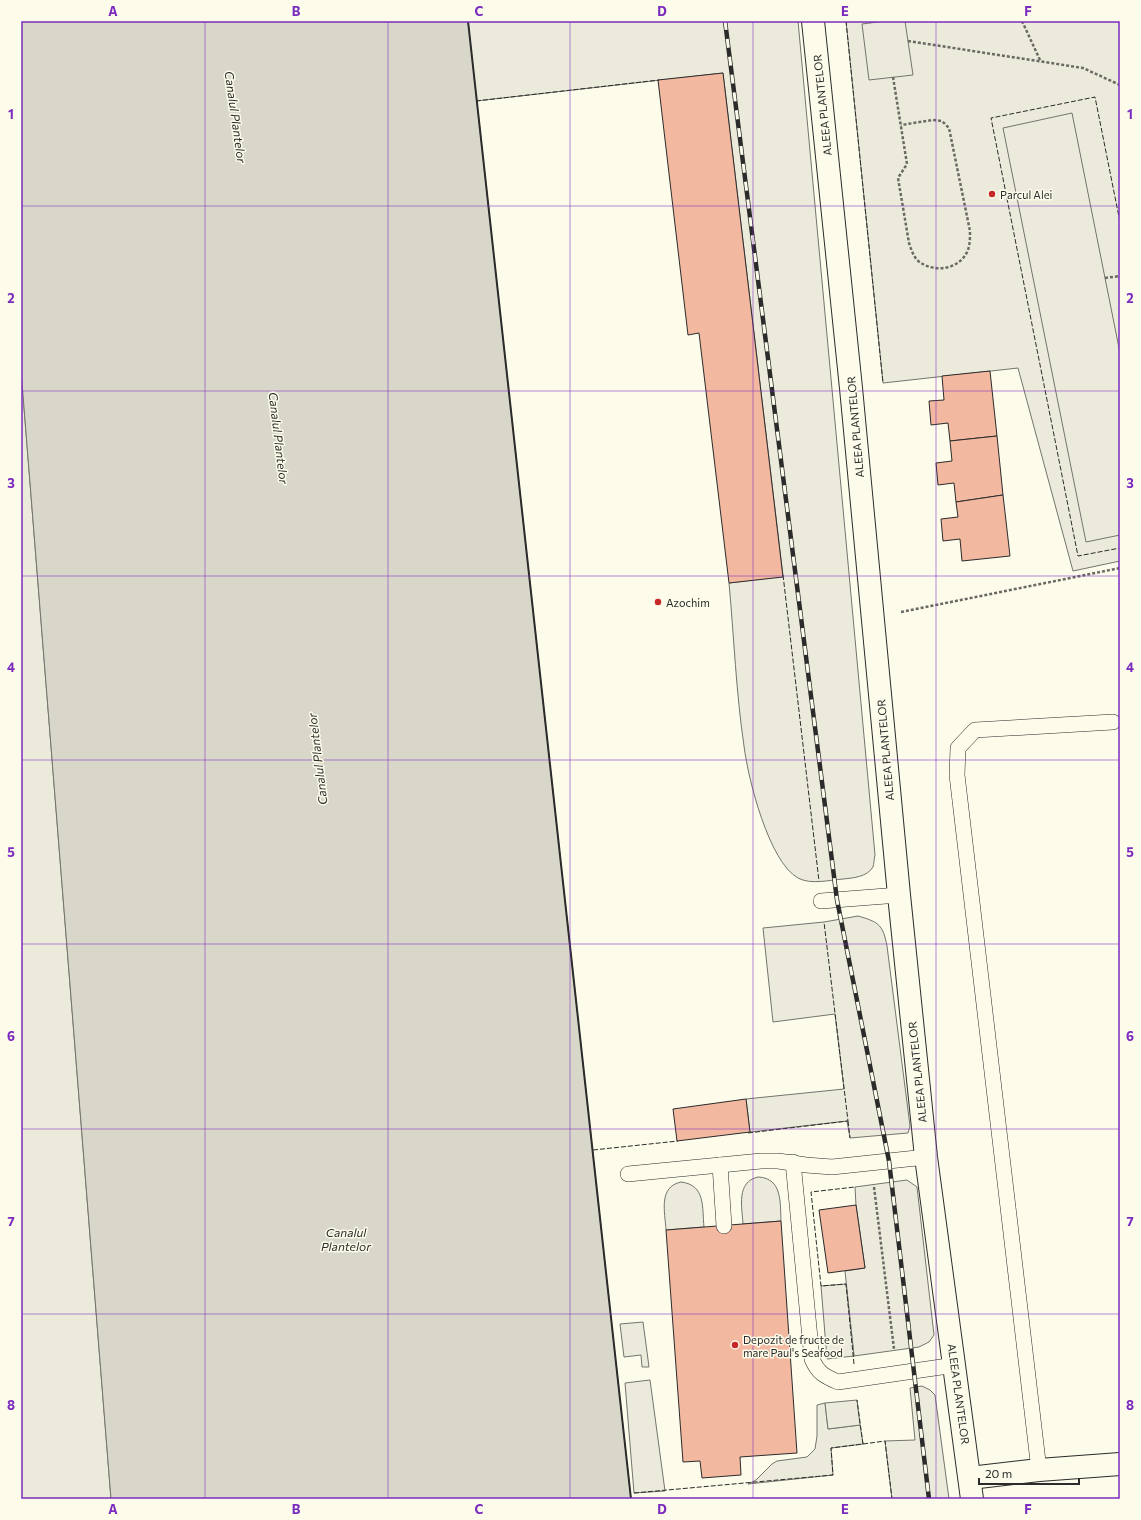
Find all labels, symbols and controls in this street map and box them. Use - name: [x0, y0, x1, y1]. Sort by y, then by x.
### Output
- text: A: [108, 3, 118, 19]
- text: B: [292, 3, 301, 19]
- text: C: [475, 3, 484, 19]
- text: D: [657, 3, 667, 19]
- text: E: [841, 3, 849, 19]
- text: F: [1024, 3, 1032, 19]
- street label: ALEEA PLANTELOR: [810, 53, 834, 156]
- water label: Canalul Plantelor: [223, 70, 250, 165]
- text: 1: [8, 106, 14, 122]
- text: 1: [1127, 106, 1133, 122]
- place label: Parcul Alei: [1000, 188, 1053, 201]
- marker: Parcul Alei: [987, 189, 997, 199]
- text: 2: [7, 290, 15, 306]
- text: 2: [1126, 290, 1134, 306]
- street label: ALEEA PLANTELOR: [844, 375, 866, 478]
- water label: Canalul Plantelor: [266, 391, 292, 486]
- text: 3: [7, 475, 15, 491]
- text: 3: [1126, 475, 1134, 491]
- place label: Azochim: [666, 596, 710, 609]
- marker: Azochim: [653, 597, 663, 607]
- text: 4: [7, 659, 15, 675]
- text: 4: [1126, 659, 1134, 675]
- street label: ALEEA PLANTELOR: [874, 698, 896, 801]
- water label: Canalul Plantelor: [304, 711, 330, 806]
- text: 5: [7, 844, 15, 860]
- text: 5: [1126, 844, 1134, 860]
- street label: ALEEA PLANTELOR: [905, 1020, 929, 1123]
- text: 6: [7, 1028, 15, 1044]
- text: 6: [1126, 1028, 1134, 1044]
- text: 7: [7, 1213, 15, 1229]
- text: 7: [1126, 1213, 1134, 1229]
- water label: Canalul Plantelor: [321, 1225, 372, 1253]
- place label: Depozit de fructe de mare Paul's Seafood: [743, 1333, 844, 1359]
- marker: Depozit de fructe de mare Paul's Seafood: [730, 1340, 740, 1350]
- street label: ALEEA PLANTELOR: [945, 1343, 973, 1446]
- text: 8: [7, 1397, 15, 1413]
- text: 8: [1126, 1397, 1134, 1413]
- scale bar: [979, 1460, 1079, 1486]
- text: 20 m: [985, 1466, 1012, 1480]
- text: A: [108, 1501, 118, 1517]
- text: B: [292, 1501, 301, 1517]
- text: C: [475, 1501, 484, 1517]
- text: D: [657, 1501, 667, 1517]
- text: E: [841, 1501, 849, 1517]
- text: F: [1024, 1501, 1032, 1517]

